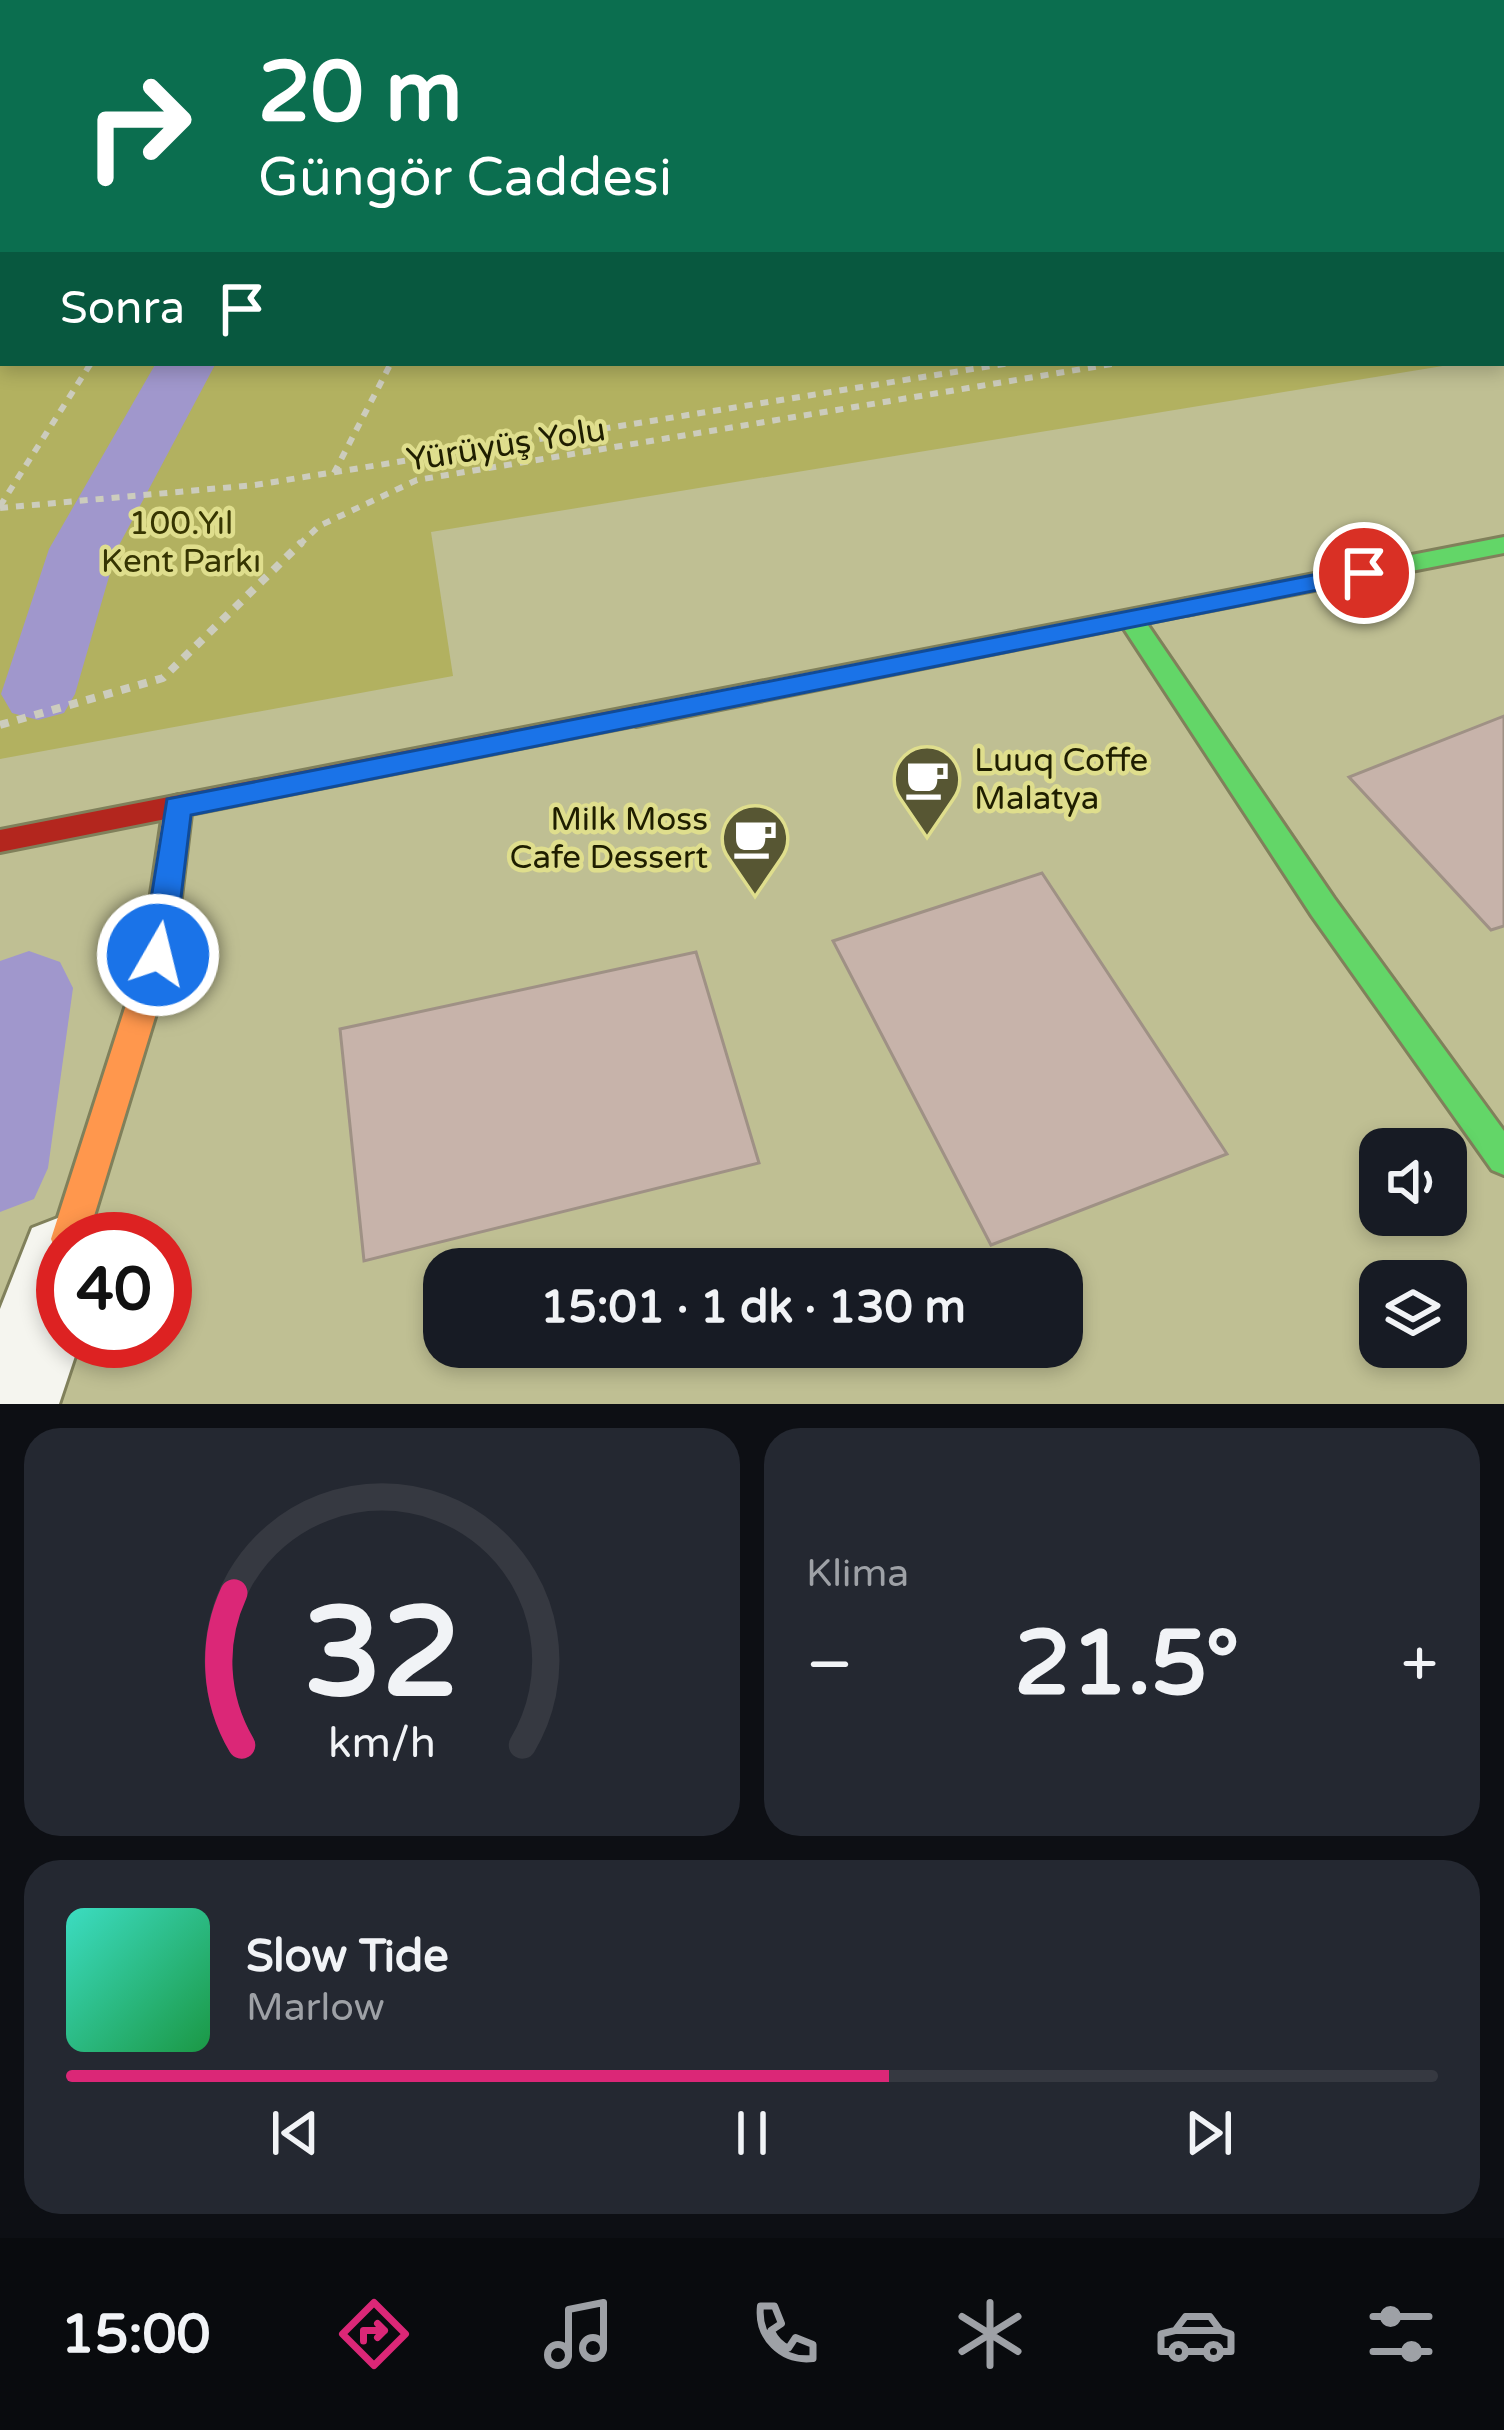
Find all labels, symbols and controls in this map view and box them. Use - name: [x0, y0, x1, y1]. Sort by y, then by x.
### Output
- text: 20 m: [258, 43, 462, 144]
- icon: right: [60, 48, 216, 204]
- text: Güngör Caddesi: [258, 145, 672, 210]
- icon: arrive: [209, 276, 275, 342]
- text: Sonra: [60, 282, 185, 336]
- street label: Yürüyüş Yolu: [404, 410, 608, 480]
- park label: 100.Yıl Kent Parkı: [101, 504, 261, 581]
- pin: [1313, 522, 1415, 624]
- icon: arrive: [1331, 540, 1397, 606]
- place label: Luuq Coffe Malatya: [974, 741, 1148, 818]
- cafe icon: Luuq Coffe Malatya: [892, 744, 962, 838]
- place label: Milk Moss Cafe Dessert: [510, 800, 708, 877]
- cafe icon: Milk Moss Cafe Dessert: [720, 803, 790, 897]
- position arrow: [95, 892, 221, 1018]
- map controls: [1359, 1128, 1467, 1368]
- button: sound: [1359, 1128, 1467, 1236]
- speed limit sign: 40: [36, 1212, 192, 1368]
- button: layers: [1359, 1260, 1467, 1368]
- text: 15:01 · 1 dk · 130 m: [540, 1281, 966, 1335]
- text: Klima: [806, 1550, 909, 1597]
- text: 32: [304, 1579, 460, 1730]
- text: 21.5°: [1014, 1610, 1240, 1719]
- text: −: [806, 1625, 853, 1705]
- text: +: [1401, 1625, 1438, 1705]
- text: km/h: [328, 1718, 436, 1769]
- text: Slow Tide: [246, 1930, 449, 1984]
- text: Marlow: [246, 1984, 385, 2031]
- icon: previous: [262, 2100, 328, 2166]
- icon: pause: [719, 2100, 785, 2166]
- icon: next: [1176, 2100, 1242, 2166]
- icon: directions: [332, 2292, 416, 2376]
- icon: music: [537, 2292, 621, 2376]
- icon: phone: [743, 2292, 827, 2376]
- icon: climate: [948, 2292, 1032, 2376]
- icon: car: [1154, 2292, 1238, 2376]
- icon: filters: [1359, 2292, 1443, 2376]
- text: 15:00: [61, 2302, 210, 2367]

